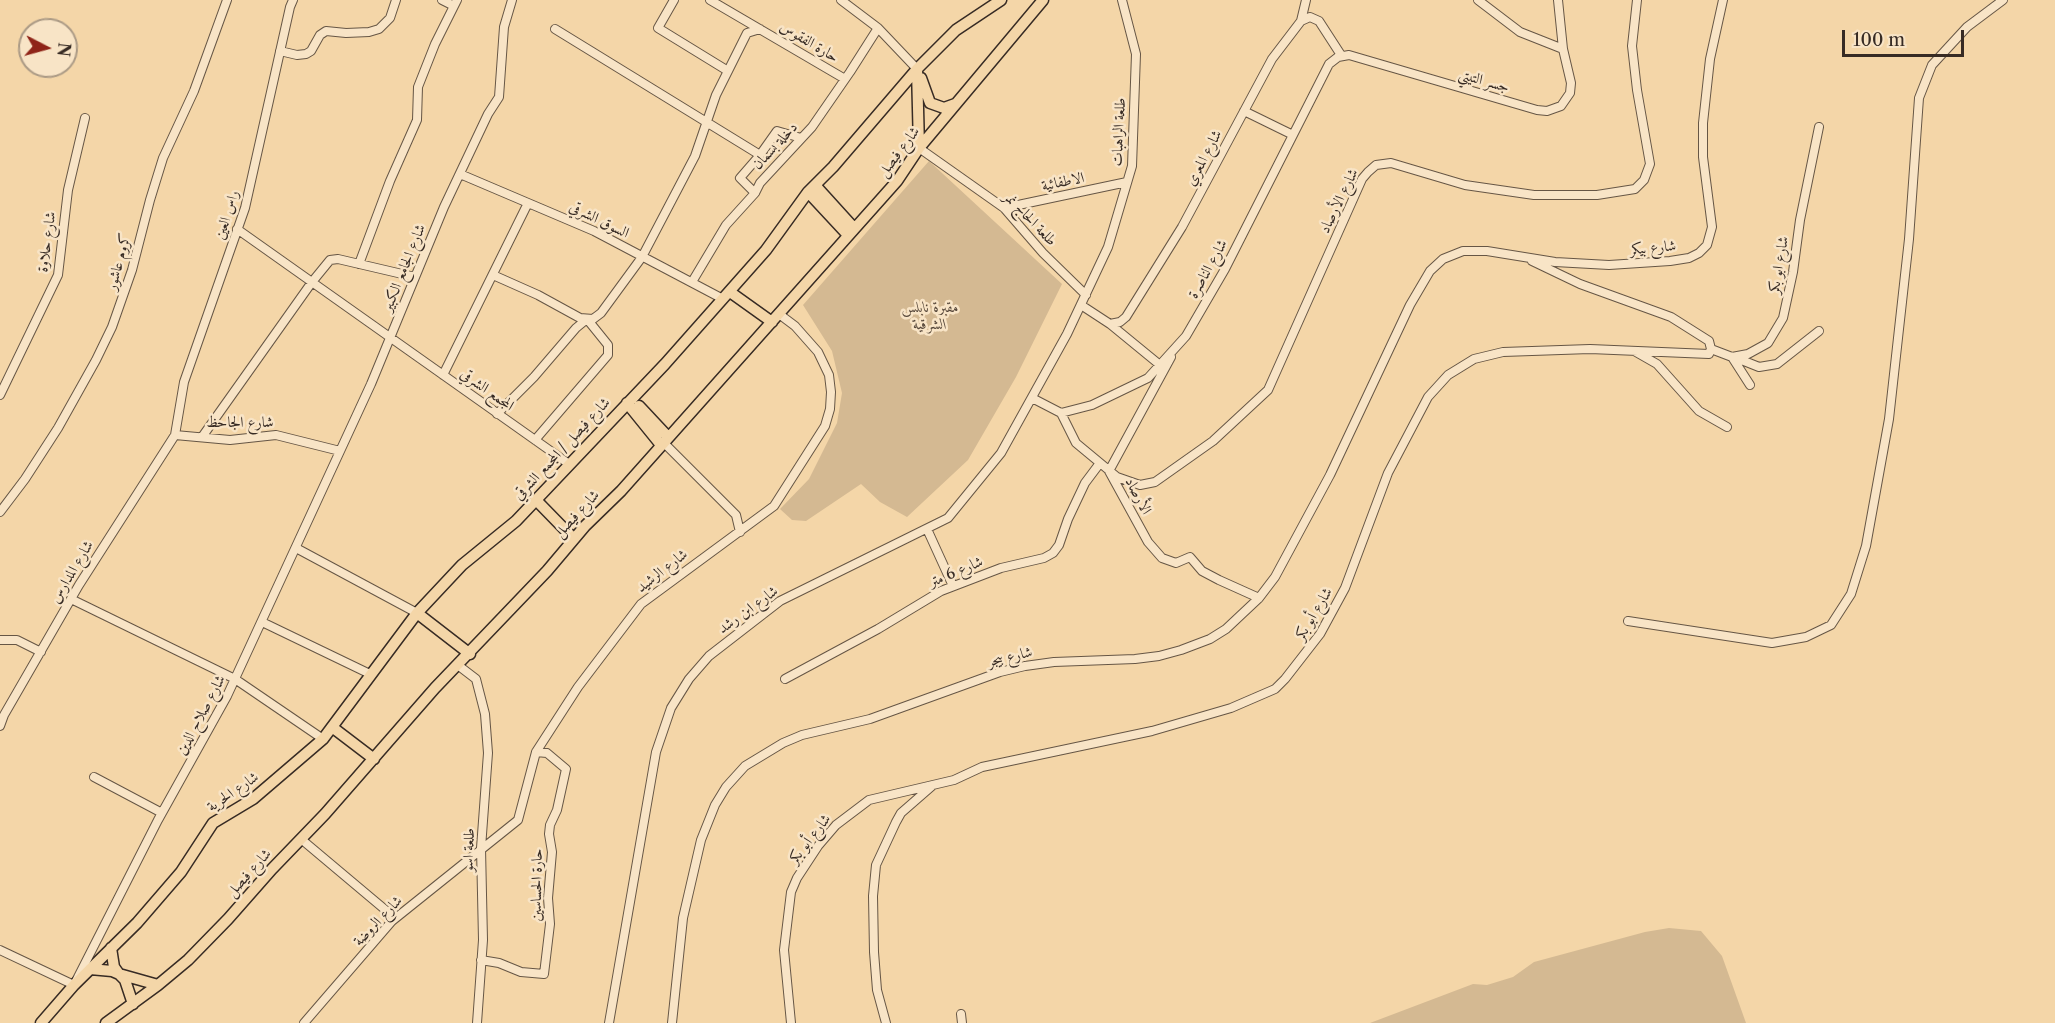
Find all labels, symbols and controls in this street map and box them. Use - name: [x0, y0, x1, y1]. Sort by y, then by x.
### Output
- street label: حارة الفقوس: [776, 17, 842, 67]
- north arrow: [18, 18, 78, 78]
- scale bar: [1845, 18, 1966, 56]
- text: 100 m: [1853, 29, 1905, 51]
- text: N: [53, 42, 75, 58]
- street label: جسر التيتي: [1457, 65, 1511, 97]
- street label: طلعة الراهبات: [1108, 97, 1130, 167]
- street label: دخلة بسمان: [749, 119, 801, 173]
- street label: شارع فيصل: [874, 123, 924, 181]
- street label: شارع المعري: [1182, 127, 1226, 189]
- street label: شارع الأرصاد: [1316, 166, 1362, 236]
- street label: الاطفائية: [1040, 169, 1086, 195]
- street label: راس العين: [211, 188, 243, 242]
- street label: طلعة الحاج نمر: [1000, 188, 1060, 250]
- street label: السوق الشرقي: [566, 198, 632, 242]
- street label: شارع حلاوة: [34, 211, 60, 273]
- street label: شارع الجامع الكبير: [378, 222, 430, 314]
- street label: كروم عاشور: [103, 231, 135, 293]
- street label: شارع ابو بكر: [1765, 235, 1793, 295]
- street label: شارع الناصرة: [1184, 236, 1232, 302]
- street label: شارع بيكر: [1629, 237, 1677, 259]
- park label: مقبرة نابلس الشرقية: [901, 299, 959, 334]
- street label: المجمع الشرقي: [457, 365, 517, 415]
- street label: شارع فيصل / المجمع الشرقي: [510, 394, 614, 504]
- street label: شارع الجاحظ: [206, 414, 274, 432]
- street label: الأرصاد: [1121, 474, 1155, 518]
- street label: شارع فيصل: [550, 486, 604, 542]
- street label: شارع المدارس: [46, 537, 98, 607]
- street label: شارع الرشيد: [633, 545, 691, 597]
- street label: شارع 6 متر: [926, 553, 986, 591]
- street label: شارع ابن رشد: [714, 582, 782, 638]
- street label: شارع أبو بكر: [1291, 584, 1337, 644]
- street label: شارع بيجر: [986, 643, 1034, 671]
- street label: شارع صلاح الدين: [172, 672, 230, 758]
- street label: شارع الحرية: [204, 768, 262, 816]
- street label: شارع أبو بكر: [785, 810, 835, 868]
- street label: طلعة اسو: [459, 828, 479, 872]
- street label: شارع فيصل: [223, 845, 275, 901]
- street label: حارة الحساسين: [527, 849, 547, 921]
- street label: شارع الروضة: [350, 892, 406, 950]

